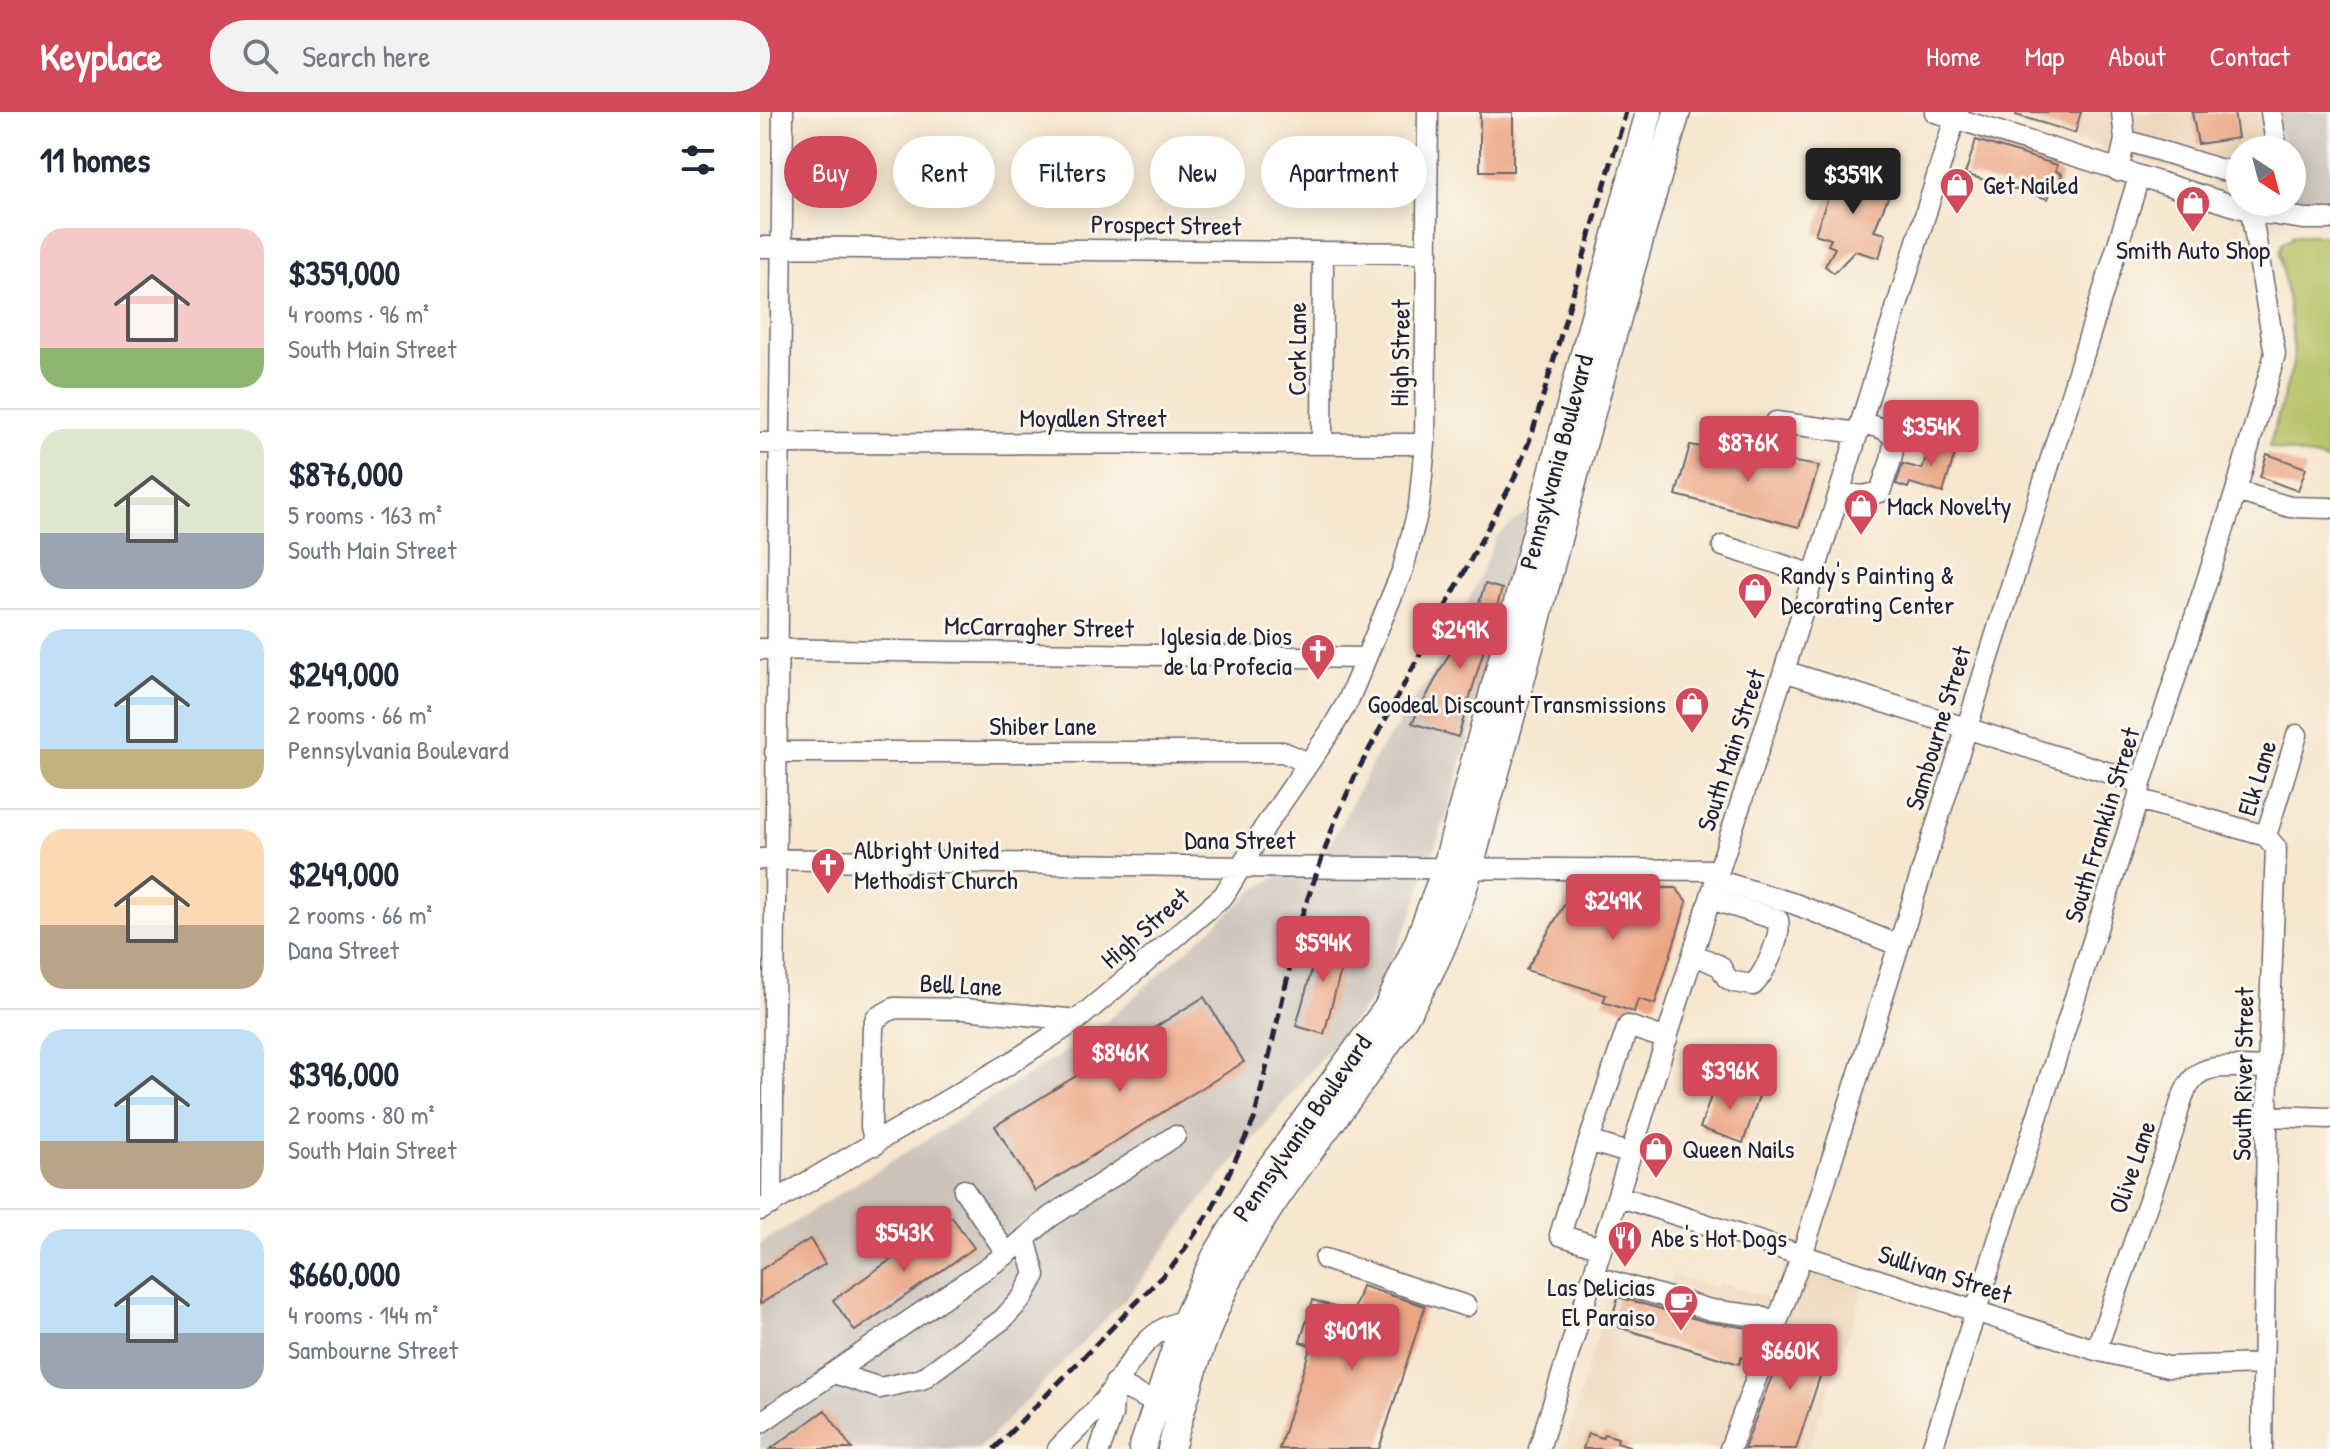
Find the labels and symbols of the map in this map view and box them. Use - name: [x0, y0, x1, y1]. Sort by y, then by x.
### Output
- north arrow: [2226, 136, 2306, 216]
- pin: $359K: [1797, 148, 1909, 216]
- shop icon: Get Nailed: [1938, 166, 1976, 216]
- place label: Get Nailed: [1983, 167, 2078, 202]
- shop icon: Smith Auto Shop: [2174, 184, 2212, 234]
- street label: Prospect Street: [1091, 206, 1242, 243]
- place label: Smith Auto Shop: [2116, 232, 2270, 267]
- street label: High Street: [1381, 298, 1418, 407]
- street label: Cork Lane: [1279, 302, 1314, 396]
- street label: Pennsylvania Boulevard: [1510, 351, 1601, 573]
- street label: Moyallen Street: [1020, 400, 1168, 435]
- pin: $354K: [1875, 400, 1987, 468]
- pin: $876K: [1692, 416, 1804, 484]
- shop icon: Mack Novelty: [1842, 487, 1880, 537]
- place label: Mack Novelty: [1887, 488, 2011, 523]
- place label: Randy's Painting & Decorating Center: [1781, 557, 1954, 622]
- shop icon: Randy's Painting & Decorating Center: [1736, 571, 1774, 621]
- pin: $249K: [1404, 603, 1516, 671]
- street label: McCarragher Street: [944, 607, 1135, 646]
- place label: Iglesia de Dios de la Profecia: [1160, 618, 1292, 683]
- church icon: Iglesia de Dios de la Profecia: [1299, 632, 1337, 682]
- street label: Sambourne Street: [1896, 640, 1979, 814]
- street label: South Main Street: [1688, 663, 1774, 835]
- shop icon: Goodeal Discount Transmissions: [1673, 685, 1711, 735]
- place label: Goodeal Discount Transmissions: [1367, 686, 1666, 721]
- street label: Shiber Lane: [989, 708, 1097, 743]
- street label: South Franklin Street: [2055, 722, 2148, 927]
- street label: Elk Lane: [2229, 736, 2285, 820]
- street label: Dana Street: [1185, 822, 1297, 857]
- place label: Albright United Methodist Church: [854, 832, 1018, 897]
- church icon: Albright United Methodist Church: [809, 846, 847, 896]
- pin: $249K: [1557, 874, 1669, 942]
- street label: High Street: [1093, 879, 1197, 976]
- pin: $594K: [1267, 916, 1379, 984]
- street label: Bell Lane: [919, 965, 1003, 1004]
- street label: South River Street: [2223, 986, 2262, 1161]
- pin: $846K: [1064, 1026, 1176, 1094]
- street label: Pennsylvania Boulevard: [1224, 1027, 1379, 1228]
- pin: $396K: [1674, 1044, 1786, 1112]
- street label: Olive Lane: [2099, 1116, 2164, 1218]
- shop icon: Queen Nails: [1637, 1130, 1675, 1180]
- place label: Queen Nails: [1682, 1131, 1795, 1166]
- pin: $543K: [848, 1206, 960, 1274]
- restaurant icon: Abe's Hot Dogs: [1606, 1219, 1644, 1269]
- place label: Abe's Hot Dogs: [1651, 1220, 1787, 1255]
- street label: Sullivan Street: [1874, 1236, 2017, 1312]
- place label: Las Delicias El Paraiso: [1548, 1269, 1655, 1334]
- cafe icon: Las Delicias El Paraiso: [1662, 1283, 1700, 1333]
- pin: $401K: [1296, 1304, 1408, 1372]
- pin: $660K: [1734, 1324, 1846, 1392]

